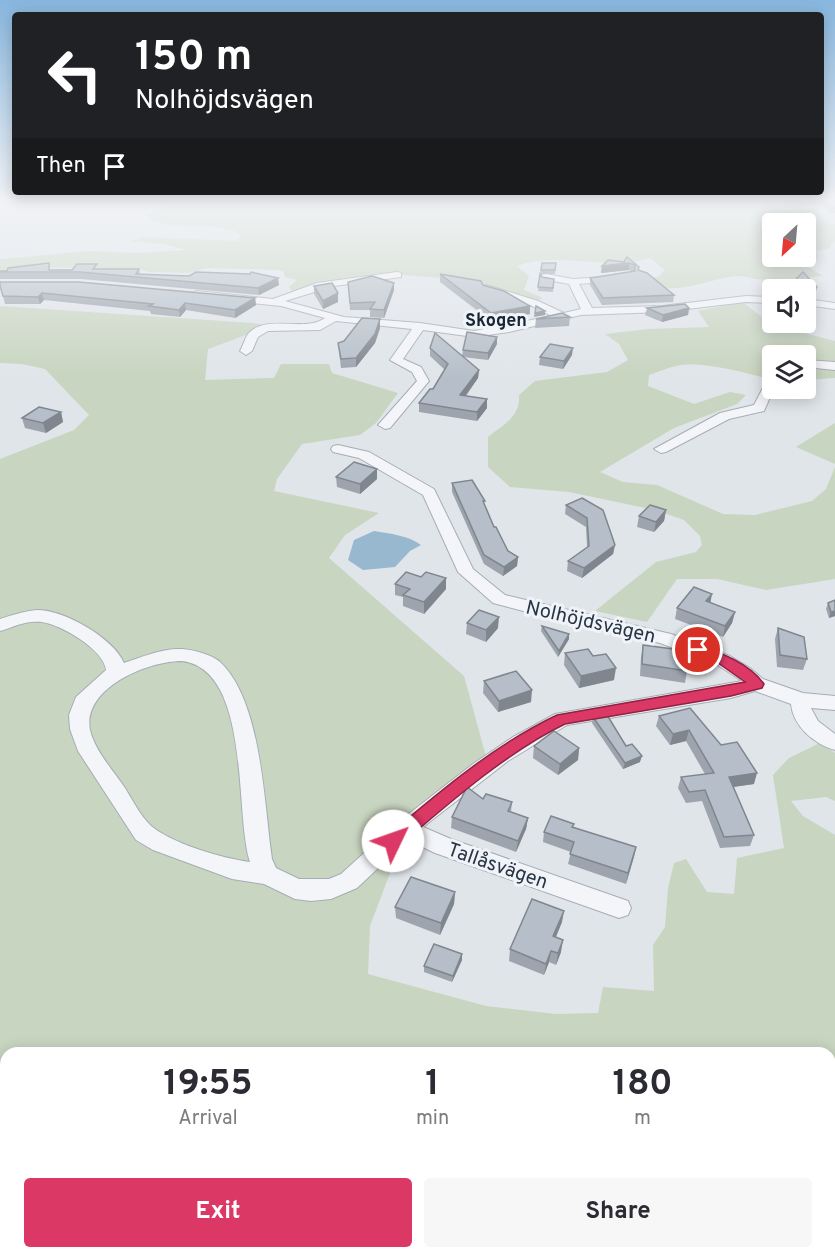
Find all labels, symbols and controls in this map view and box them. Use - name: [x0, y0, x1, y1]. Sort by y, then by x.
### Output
- text: 150 m: [135, 32, 252, 85]
- icon: left: [36, 36, 114, 114]
- text: Nolhöjdsvägen: [135, 84, 314, 118]
- icon: arrive: [98, 150, 131, 183]
- text: Then: [36, 153, 86, 180]
- north arrow: [762, 213, 816, 267]
- map controls: [762, 213, 816, 399]
- button: sound: [762, 279, 816, 333]
- district label: Skogen: [465, 310, 527, 333]
- button: layers: [762, 345, 816, 399]
- street label: Nolhöjdsvägen: [523, 595, 658, 651]
- pin: [672, 624, 723, 675]
- icon: arrive: [681, 633, 714, 666]
- position arrow: [361, 809, 425, 873]
- street label: Tallåsvägen: [444, 838, 551, 896]
- text: 19:55: [163, 1062, 253, 1108]
- text: 1: [425, 1062, 440, 1108]
- text: 180: [612, 1062, 673, 1108]
- text: Arrival: [178, 1106, 238, 1132]
- text: min: [416, 1106, 449, 1132]
- text: m: [634, 1106, 651, 1132]
- button: Exit: [24, 1178, 412, 1247]
- button: Share: [424, 1178, 812, 1247]

